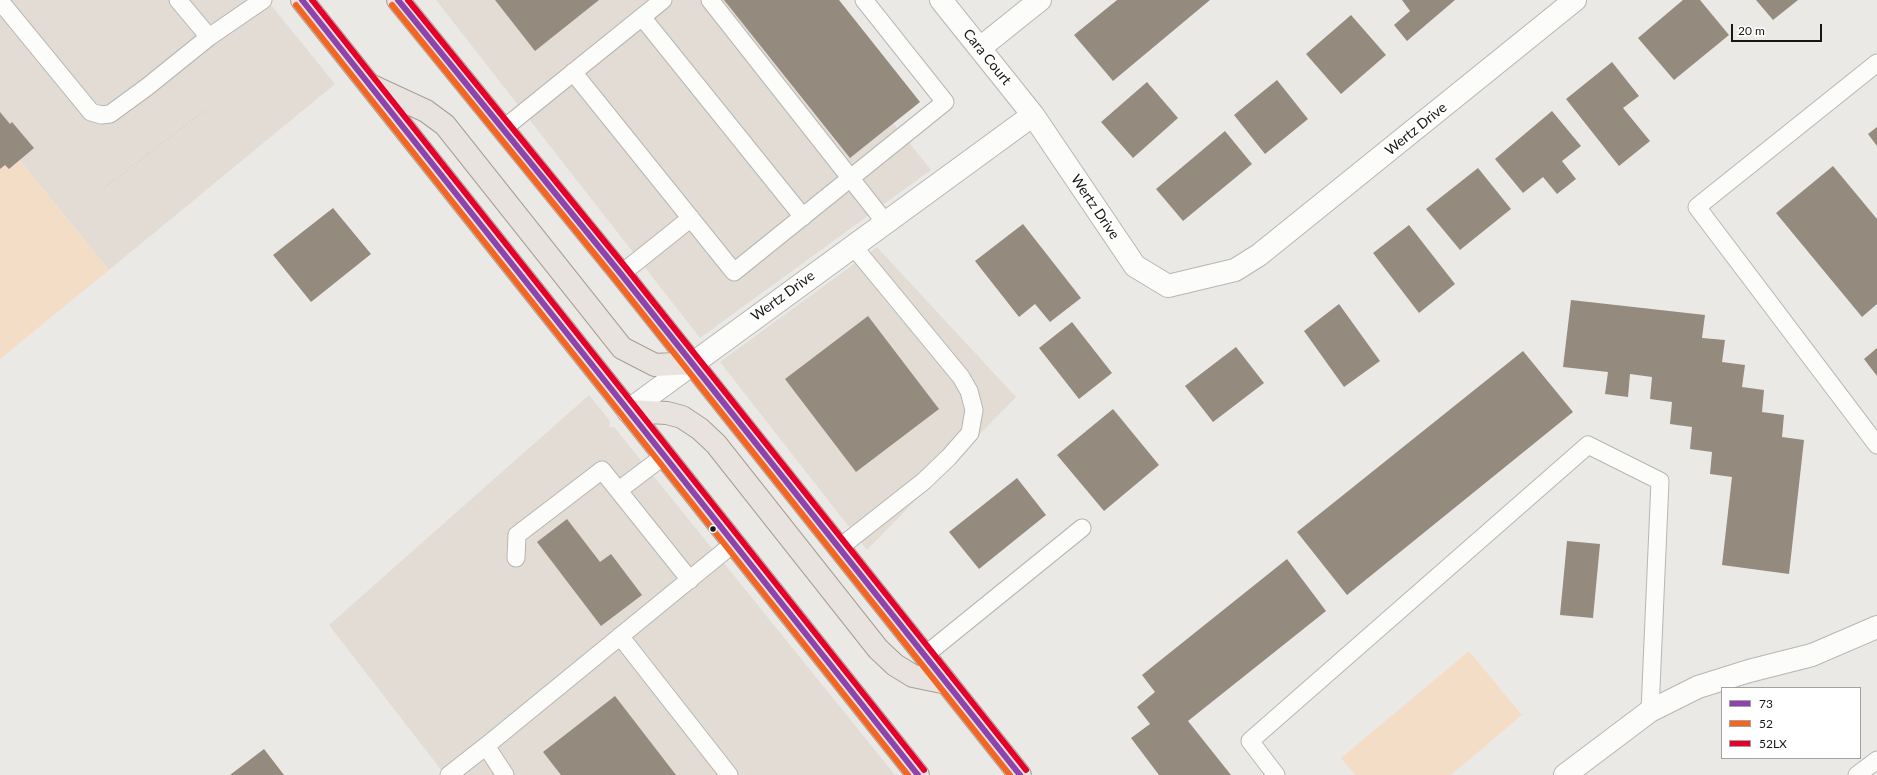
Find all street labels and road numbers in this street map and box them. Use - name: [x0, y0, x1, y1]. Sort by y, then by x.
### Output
- street label: Cara Court: [959, 26, 1015, 88]
- street label: Wertz Drive: [1382, 99, 1450, 159]
- street label: Wertz Drive: [1067, 171, 1123, 243]
- street label: Wertz Drive: [748, 267, 818, 325]

